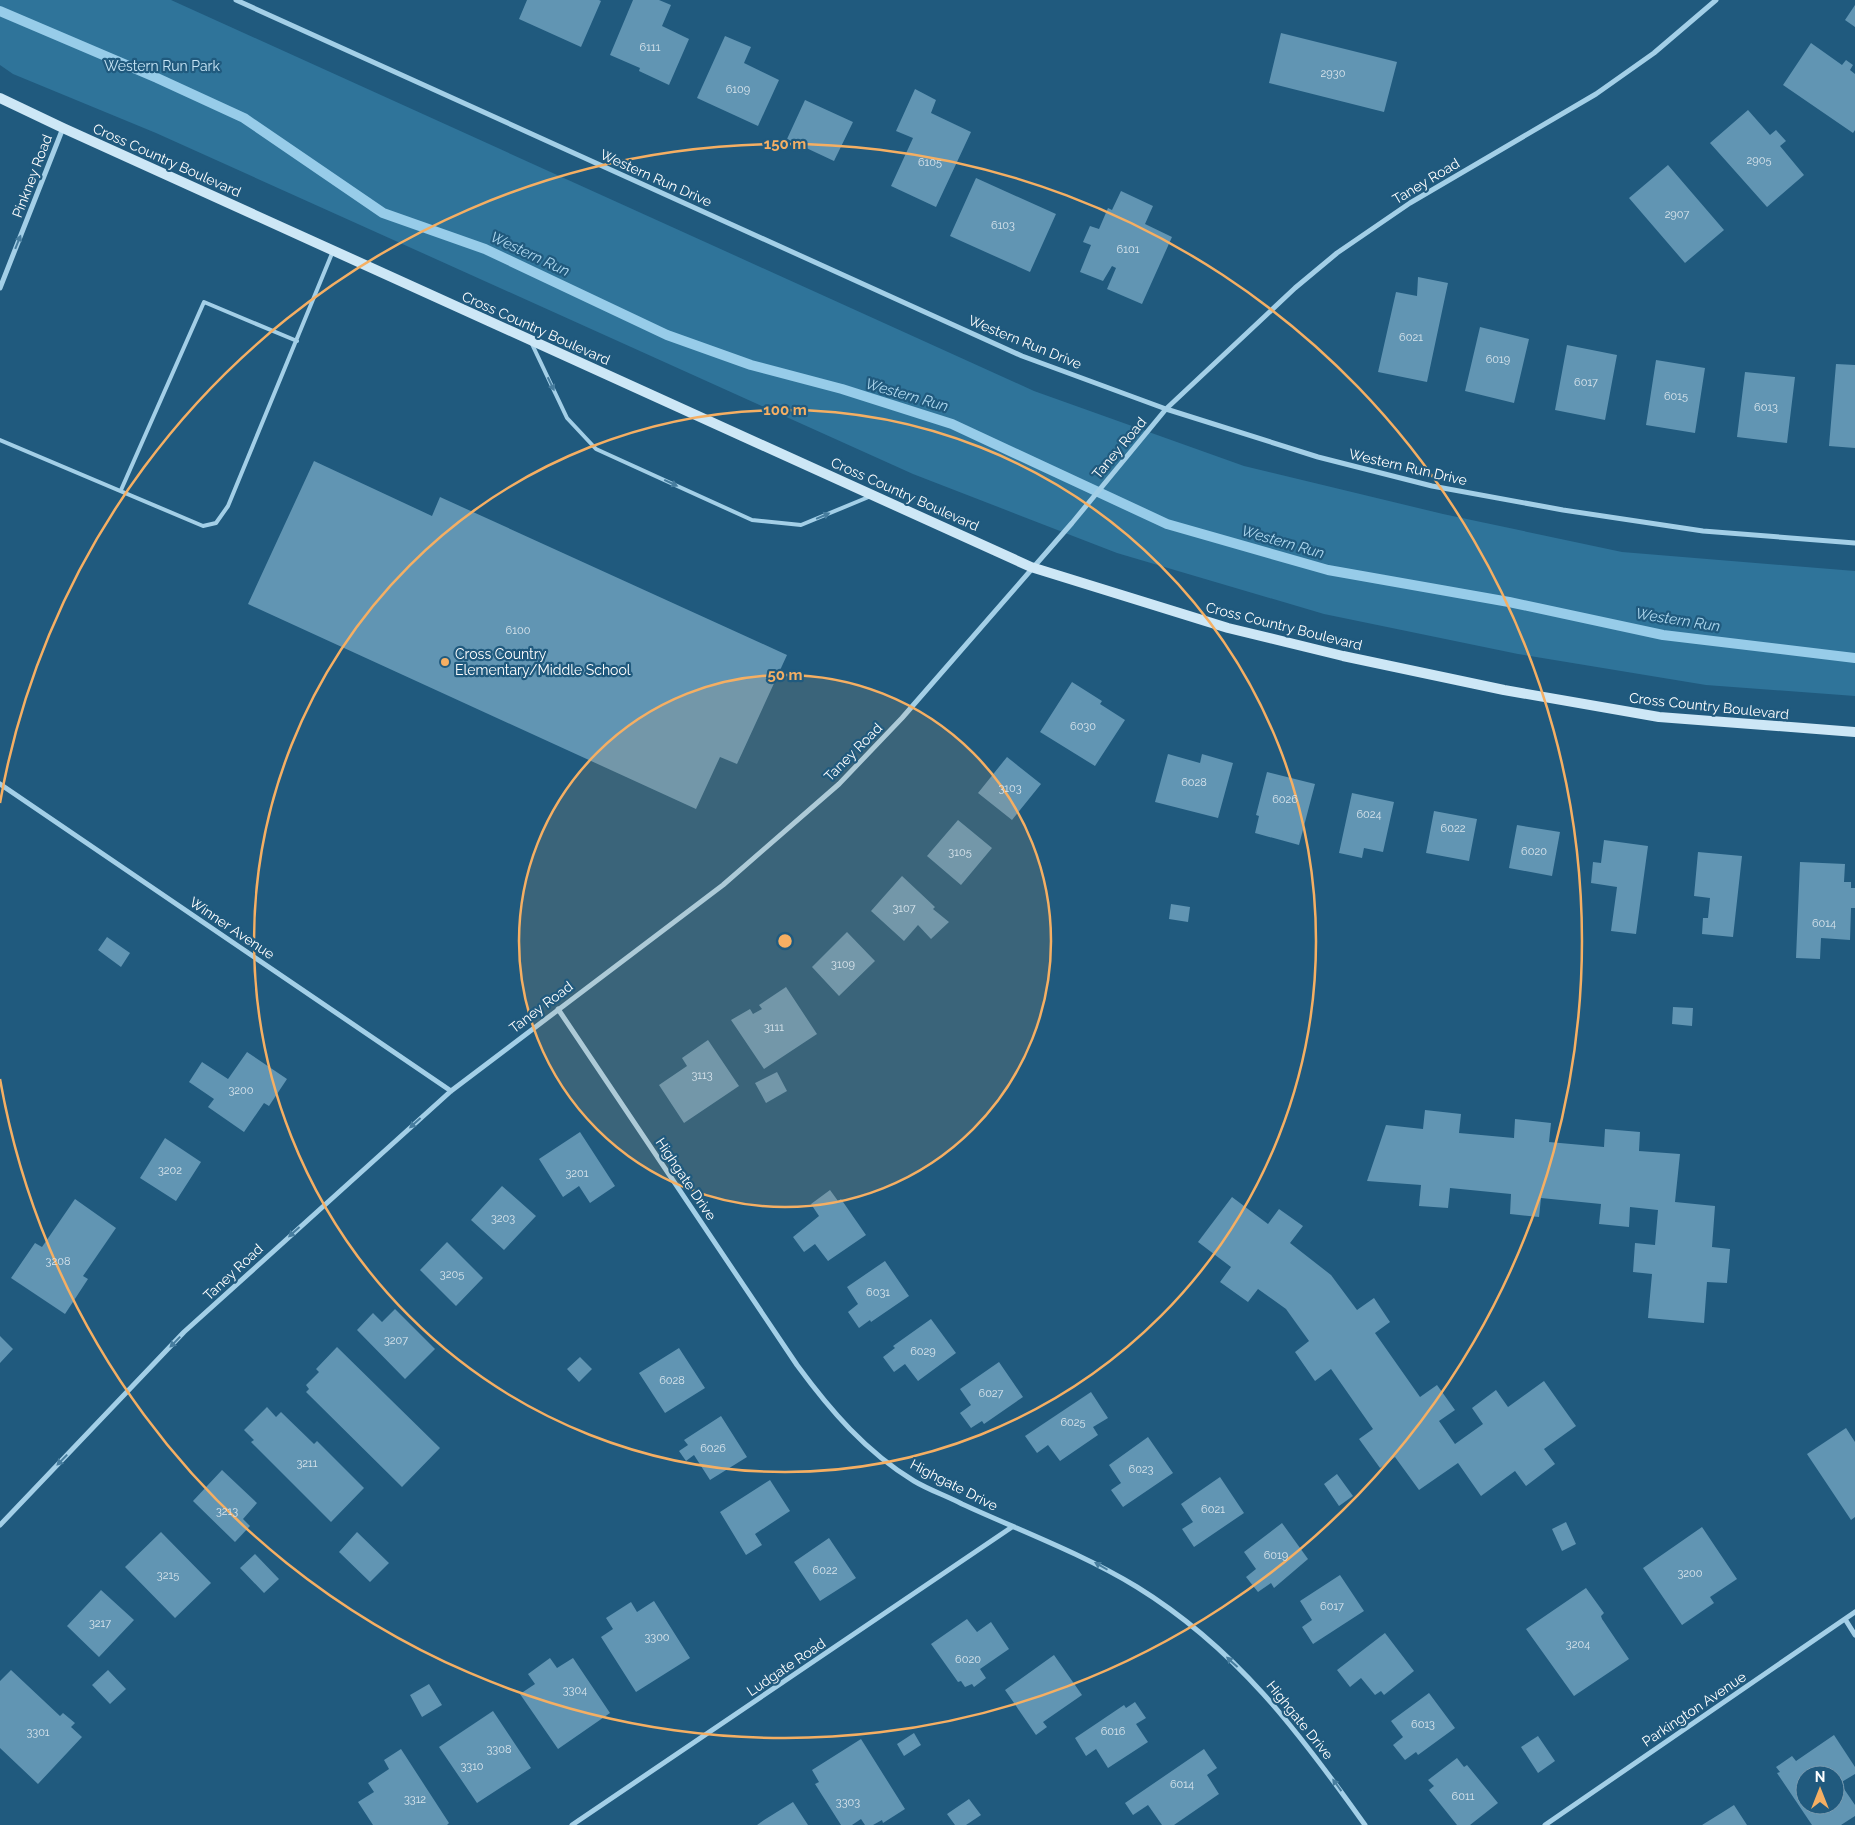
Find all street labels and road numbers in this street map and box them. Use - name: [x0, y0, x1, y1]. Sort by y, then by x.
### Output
- street label: Cross Country Boulevard: [90, 120, 244, 200]
- street label: Pinkney Road: [9, 132, 55, 220]
- street label: Western Run Drive: [598, 146, 714, 210]
- street label: Taney Road: [1390, 155, 1462, 207]
- street label: Cross Country Boulevard: [459, 288, 613, 368]
- street label: Western Run Drive: [966, 312, 1084, 372]
- street label: Taney Road: [1089, 414, 1149, 482]
- street label: Western Run Drive: [1347, 446, 1469, 488]
- street label: Cross Country Boulevard: [828, 454, 982, 534]
- street label: Cross Country Boulevard: [1204, 599, 1364, 653]
- street label: Cross Country Boulevard: [1628, 690, 1790, 722]
- street label: Taney Road: [821, 720, 885, 784]
- street label: Winner Avenue: [186, 894, 278, 962]
- street label: Taney Road: [506, 978, 576, 1036]
- street label: Highgate Drive: [652, 1135, 720, 1223]
- street label: Taney Road: [200, 1240, 266, 1304]
- street label: Highgate Drive: [908, 1456, 1000, 1514]
- street label: Ludgate Road: [744, 1635, 828, 1699]
- street label: Parkington Avenue: [1639, 1668, 1749, 1750]
- street label: Highgate Drive: [1264, 1678, 1336, 1762]

